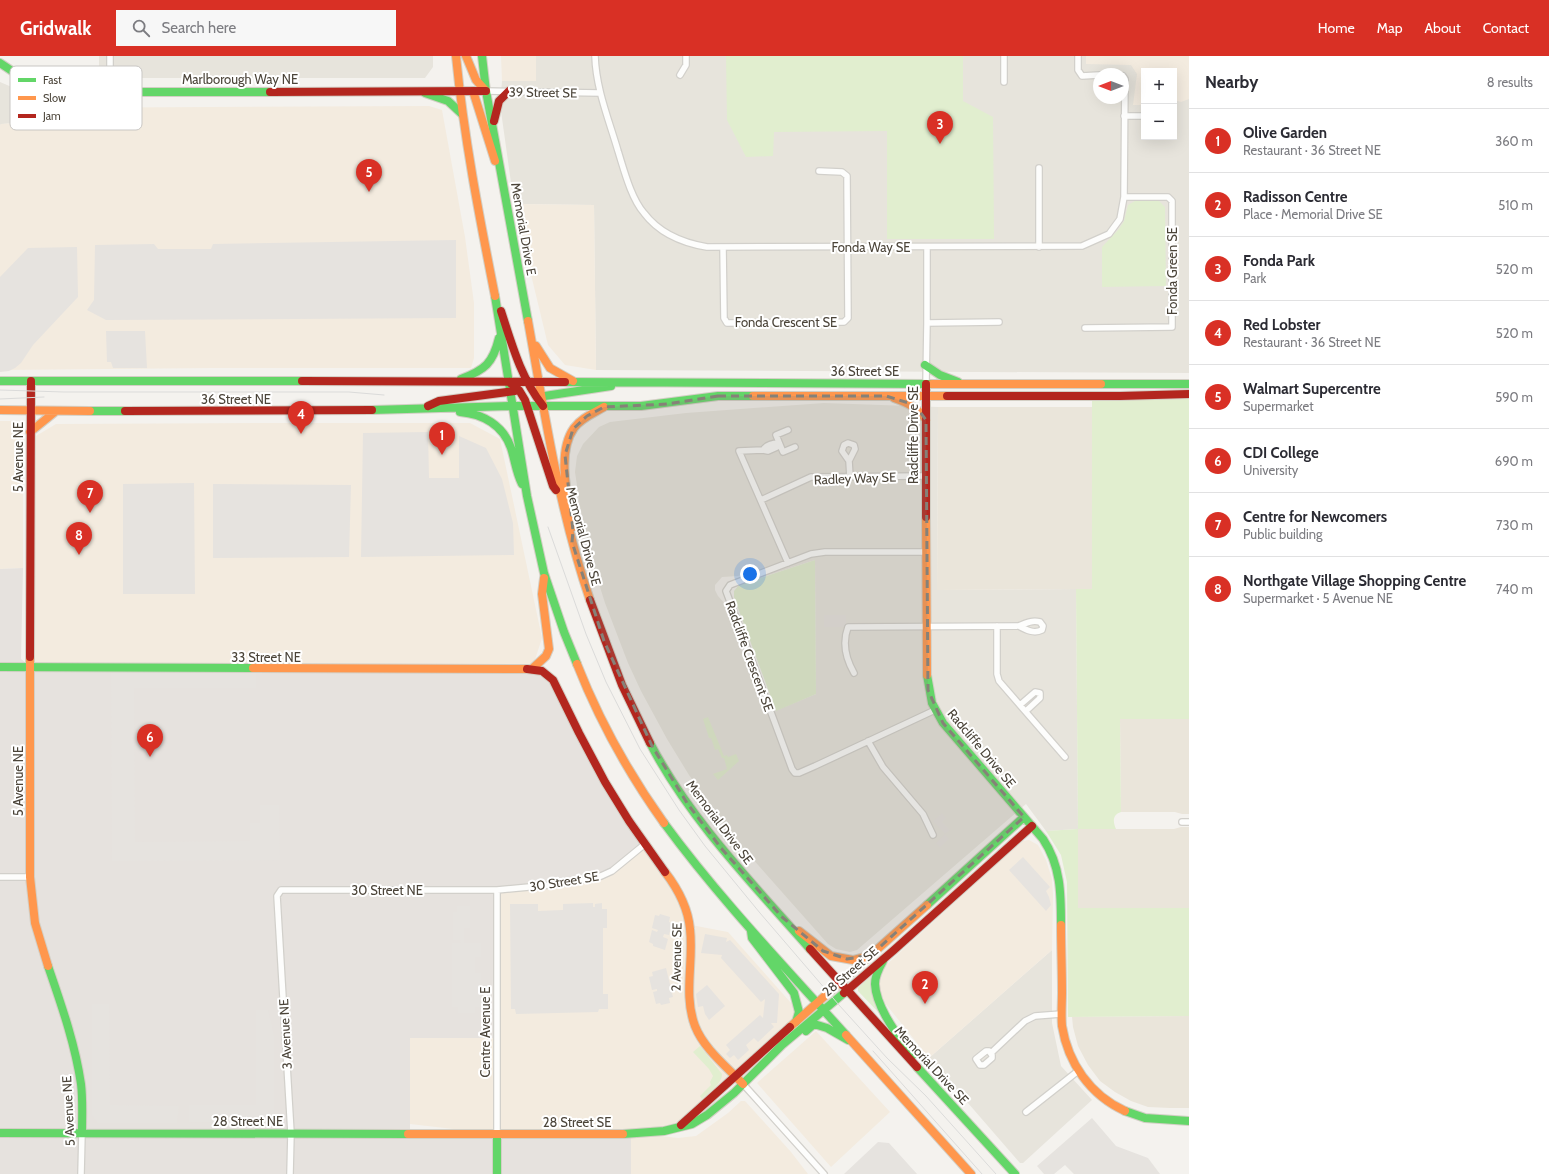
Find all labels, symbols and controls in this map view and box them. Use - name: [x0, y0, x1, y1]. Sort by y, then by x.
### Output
- search box: [116, 10, 396, 46]
- text: Gridwalk: [20, 17, 92, 40]
- icon: search: [130, 17, 152, 39]
- text: Search here: [162, 19, 236, 37]
- text: Home: [1318, 19, 1355, 37]
- text: Map: [1377, 19, 1402, 37]
- text: About: [1424, 19, 1461, 37]
- text: Contact: [1483, 19, 1529, 37]
- legend: [10, 66, 142, 130]
- north arrow: [1093, 68, 1129, 104]
- map controls: [1141, 68, 1177, 140]
- button: +: [1141, 68, 1177, 104]
- street label: Marlborough Way NE: [182, 71, 298, 87]
- text: Nearby: [1205, 72, 1258, 92]
- text: Fast: [43, 73, 62, 87]
- text: 8 results: [1487, 74, 1533, 90]
- street label: 39 Street SE: [509, 83, 577, 101]
- text: Slow: [43, 91, 66, 105]
- button: −: [1141, 104, 1177, 140]
- text: Jam: [42, 109, 61, 123]
- pin: 3: [927, 111, 953, 144]
- text: Olive Garden: [1243, 124, 1327, 142]
- text: 1: [1216, 133, 1220, 149]
- text: 360 m: [1495, 133, 1533, 149]
- text: Restaurant · 36 Street NE: [1243, 142, 1381, 158]
- pin: 5: [356, 159, 382, 192]
- street label: Memorial Drive E: [508, 181, 540, 277]
- text: Radisson Centre: [1243, 188, 1347, 206]
- text: 2: [1215, 197, 1221, 213]
- text: 510 m: [1498, 197, 1533, 213]
- text: Place · Memorial Drive SE: [1243, 206, 1383, 222]
- street label: Fonda Green SE: [1164, 227, 1180, 315]
- street label: Fonda Way SE: [831, 239, 911, 255]
- text: Fonda Park: [1243, 252, 1315, 270]
- text: 3: [1214, 261, 1222, 277]
- text: 520 m: [1496, 261, 1533, 277]
- text: Park: [1243, 270, 1266, 286]
- street label: Fonda Crescent SE: [735, 314, 837, 330]
- text: Red Lobster: [1243, 316, 1320, 334]
- text: 4: [1214, 325, 1222, 341]
- text: 520 m: [1496, 325, 1533, 341]
- text: Restaurant · 36 Street NE: [1243, 334, 1381, 350]
- street label: 36 Street SE: [831, 363, 899, 379]
- text: Walmart Supercentre: [1243, 380, 1381, 398]
- street label: Radcliffe Drive SE: [905, 386, 921, 484]
- text: 5: [1215, 389, 1221, 405]
- text: 590 m: [1495, 389, 1533, 405]
- street label: 36 Street NE: [201, 391, 271, 407]
- text: Supermarket: [1243, 398, 1314, 414]
- pin: 4: [288, 401, 314, 434]
- street label: 5 Avenue NE: [10, 422, 26, 492]
- pin: 1: [429, 422, 455, 455]
- text: CDI College: [1243, 444, 1319, 462]
- text: 6: [1214, 453, 1222, 469]
- text: 690 m: [1495, 453, 1533, 469]
- text: University: [1243, 462, 1298, 478]
- street label: Radley Way SE: [814, 469, 896, 487]
- pin: 7: [77, 480, 103, 513]
- street label: Memorial Drive SE: [563, 485, 605, 587]
- text: Centre for Newcomers: [1243, 508, 1387, 526]
- text: 7: [1215, 517, 1221, 533]
- text: 730 m: [1496, 517, 1533, 533]
- pin: 8: [66, 522, 92, 555]
- text: Public building: [1243, 526, 1323, 542]
- your location: [740, 564, 760, 584]
- text: Northgate Village Shopping Centre: [1243, 572, 1466, 590]
- text: 8: [1214, 581, 1222, 597]
- text: 740 m: [1496, 581, 1533, 597]
- text: Supermarket · 5 Avenue NE: [1243, 590, 1393, 606]
- street label: Radcliffe Crescent SE: [723, 598, 777, 714]
- street label: 33 Street NE: [231, 649, 301, 665]
- street label: Radcliffe Drive SE: [944, 705, 1020, 791]
- pin: 6: [137, 724, 163, 757]
- street label: 5 Avenue NE: [10, 746, 26, 816]
- street label: Memorial Drive SE: [683, 777, 757, 867]
- street label: 30 Street SE: [528, 868, 600, 894]
- street label: 30 Street NE: [351, 882, 423, 898]
- street label: 2 Avenue SE: [667, 923, 685, 991]
- street label: 28 Street SE: [819, 942, 881, 1000]
- pin: 2: [912, 971, 938, 1004]
- street label: Centre Avenue E: [477, 987, 493, 1077]
- street label: 3 Avenue NE: [275, 998, 295, 1070]
- street label: Memorial Drive SE: [892, 1022, 972, 1108]
- street label: 5 Avenue NE: [58, 1075, 78, 1147]
- street label: 28 Street NE: [213, 1113, 283, 1129]
- street label: 28 Street SE: [543, 1114, 611, 1130]

